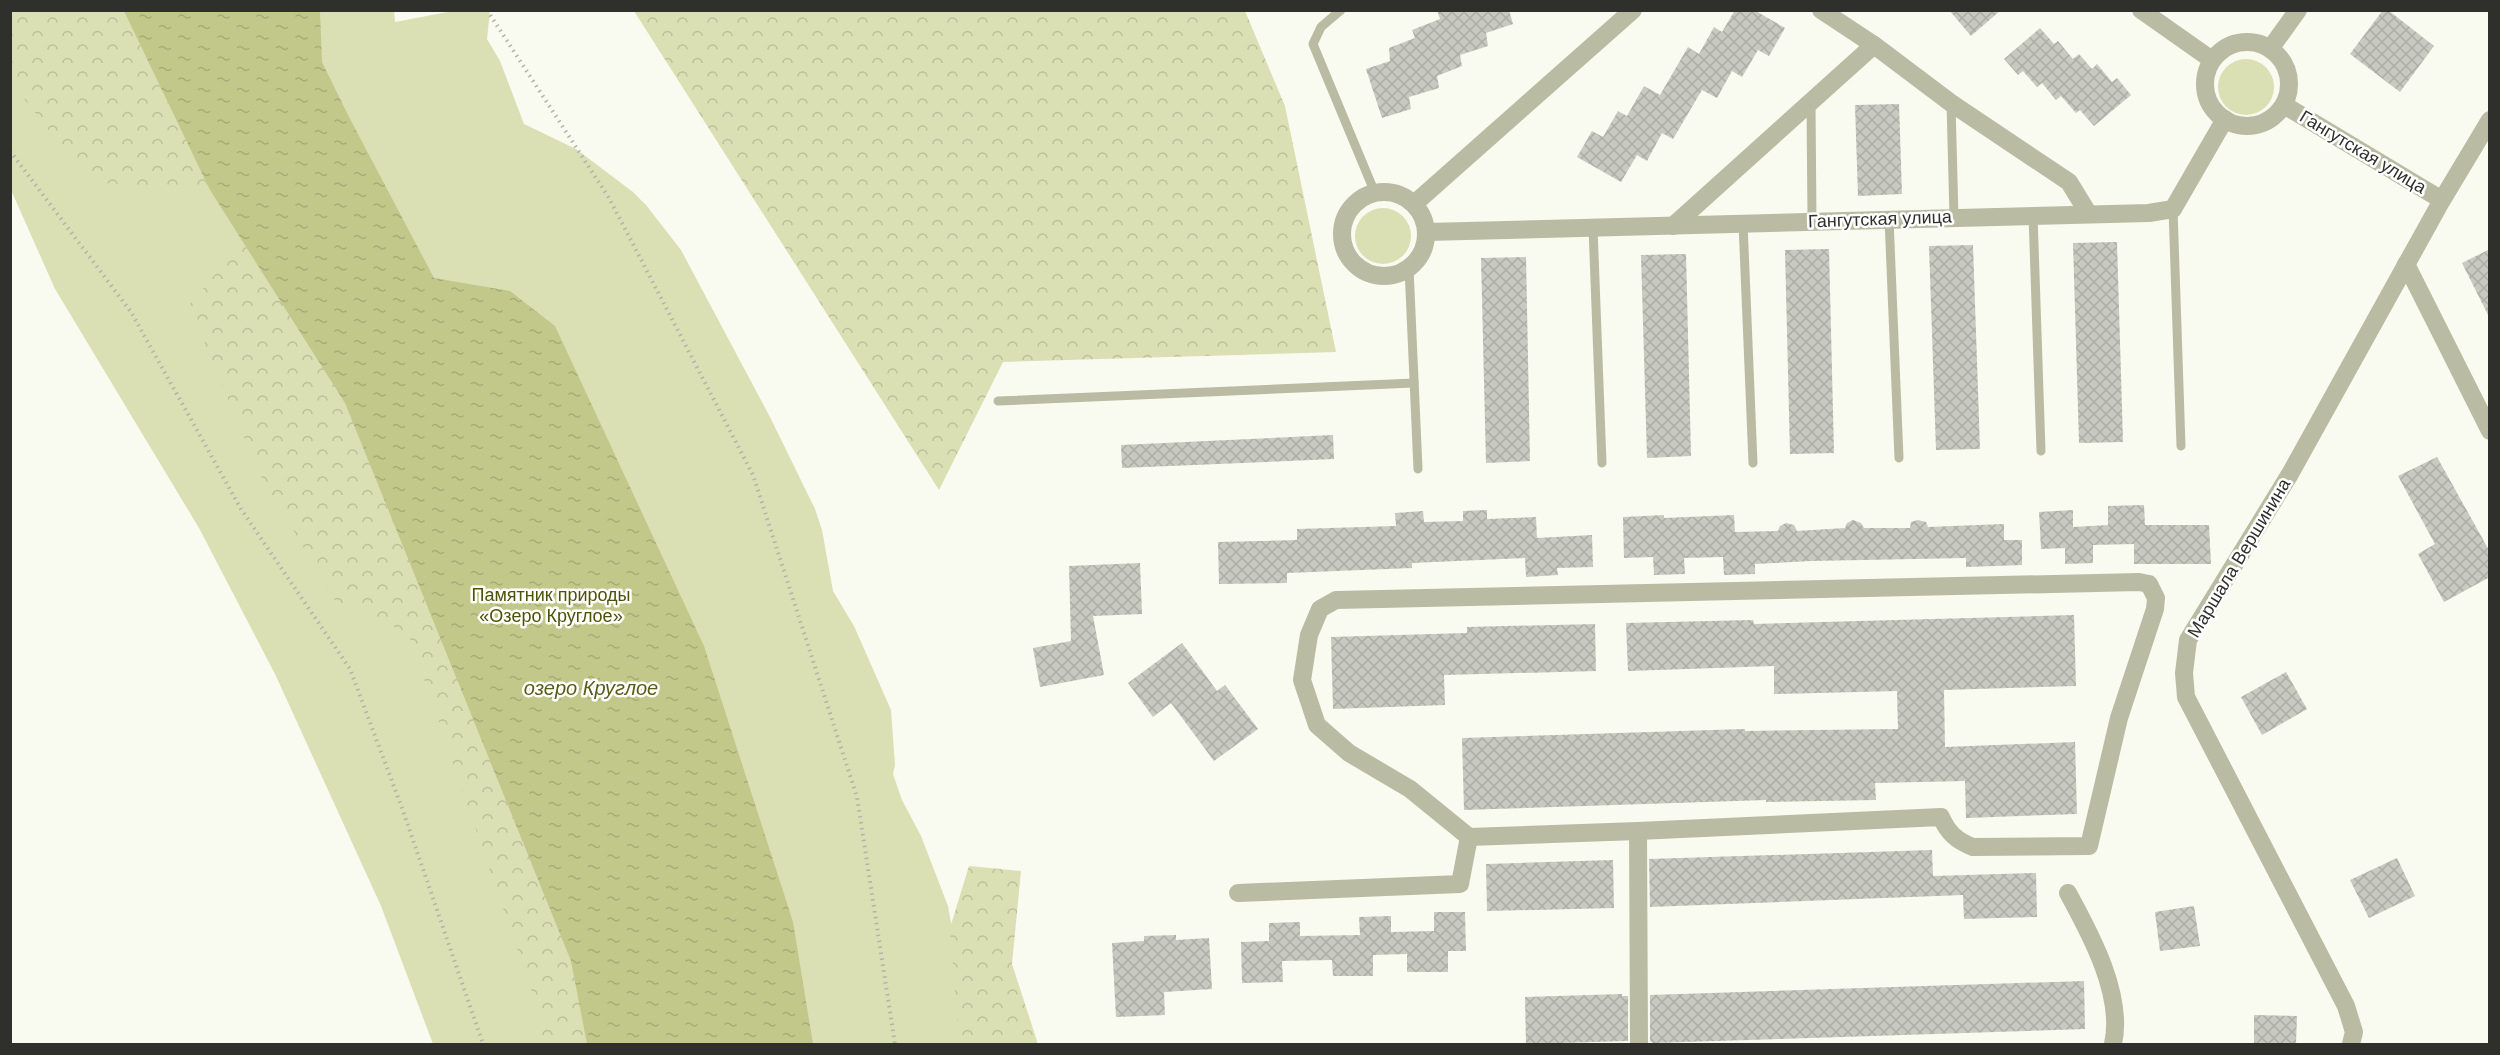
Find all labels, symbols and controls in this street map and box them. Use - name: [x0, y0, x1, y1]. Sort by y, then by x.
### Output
- street label: Гангутская улица: [2296, 106, 2431, 198]
- street label: Гангутская улица: [1808, 206, 1953, 232]
- street label: Маршала Вершинина: [2184, 474, 2295, 641]
- park label: Памятник природы «Озеро Круглое»: [471, 585, 631, 626]
- water label: озеро Круглое: [524, 677, 658, 699]

